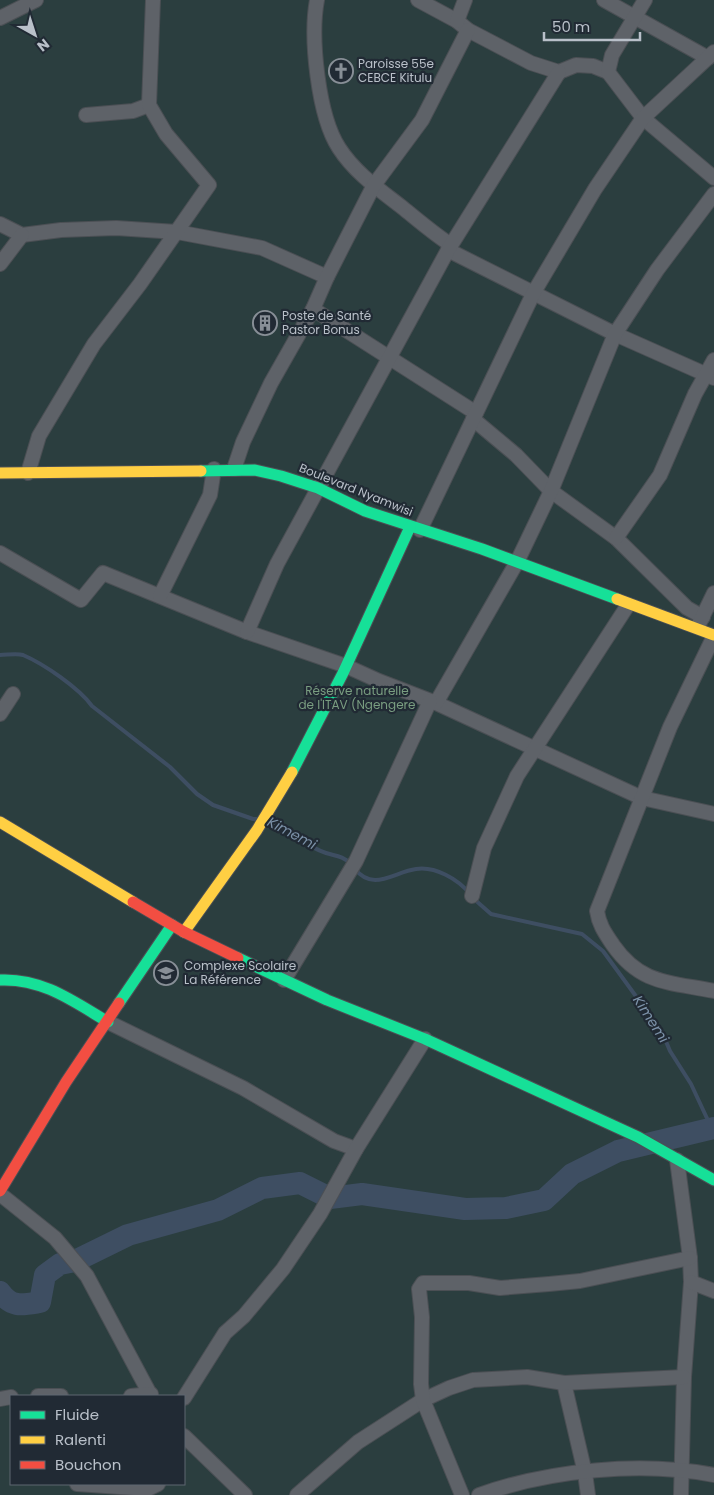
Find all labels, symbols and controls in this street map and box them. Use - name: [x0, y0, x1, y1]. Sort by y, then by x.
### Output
- north arrow: [10, 10, 60, 60]
- scale bar: [544, 10, 640, 42]
- text: 50 m: [552, 16, 590, 37]
- text: N: [33, 34, 54, 56]
- place label: Paroisse 55e CEBCE Kitulu: [358, 55, 434, 86]
- church icon: Paroisse 55e CEBCE Kitulu: [328, 58, 354, 84]
- place label: Poste de Santé Pastor Bonus: [282, 307, 371, 338]
- building icon: Poste de Santé Pastor Bonus: [252, 310, 278, 336]
- street label: Boulevard Nyamwisi: [297, 459, 416, 520]
- park label: Réserve naturelle de l'ITAV (Ngengere: [298, 682, 416, 713]
- water label: Kimemi: [264, 812, 320, 854]
- place label: Complexe Scolaire La Référence: [184, 957, 296, 988]
- school or university icon: Complexe Scolaire La Référence: [153, 960, 179, 986]
- water label: Kimemi: [628, 991, 674, 1047]
- legend: [10, 1395, 185, 1485]
- text: Fluide: [55, 1404, 99, 1425]
- text: Ralenti: [55, 1429, 106, 1450]
- text: Bouchon: [55, 1454, 121, 1475]

